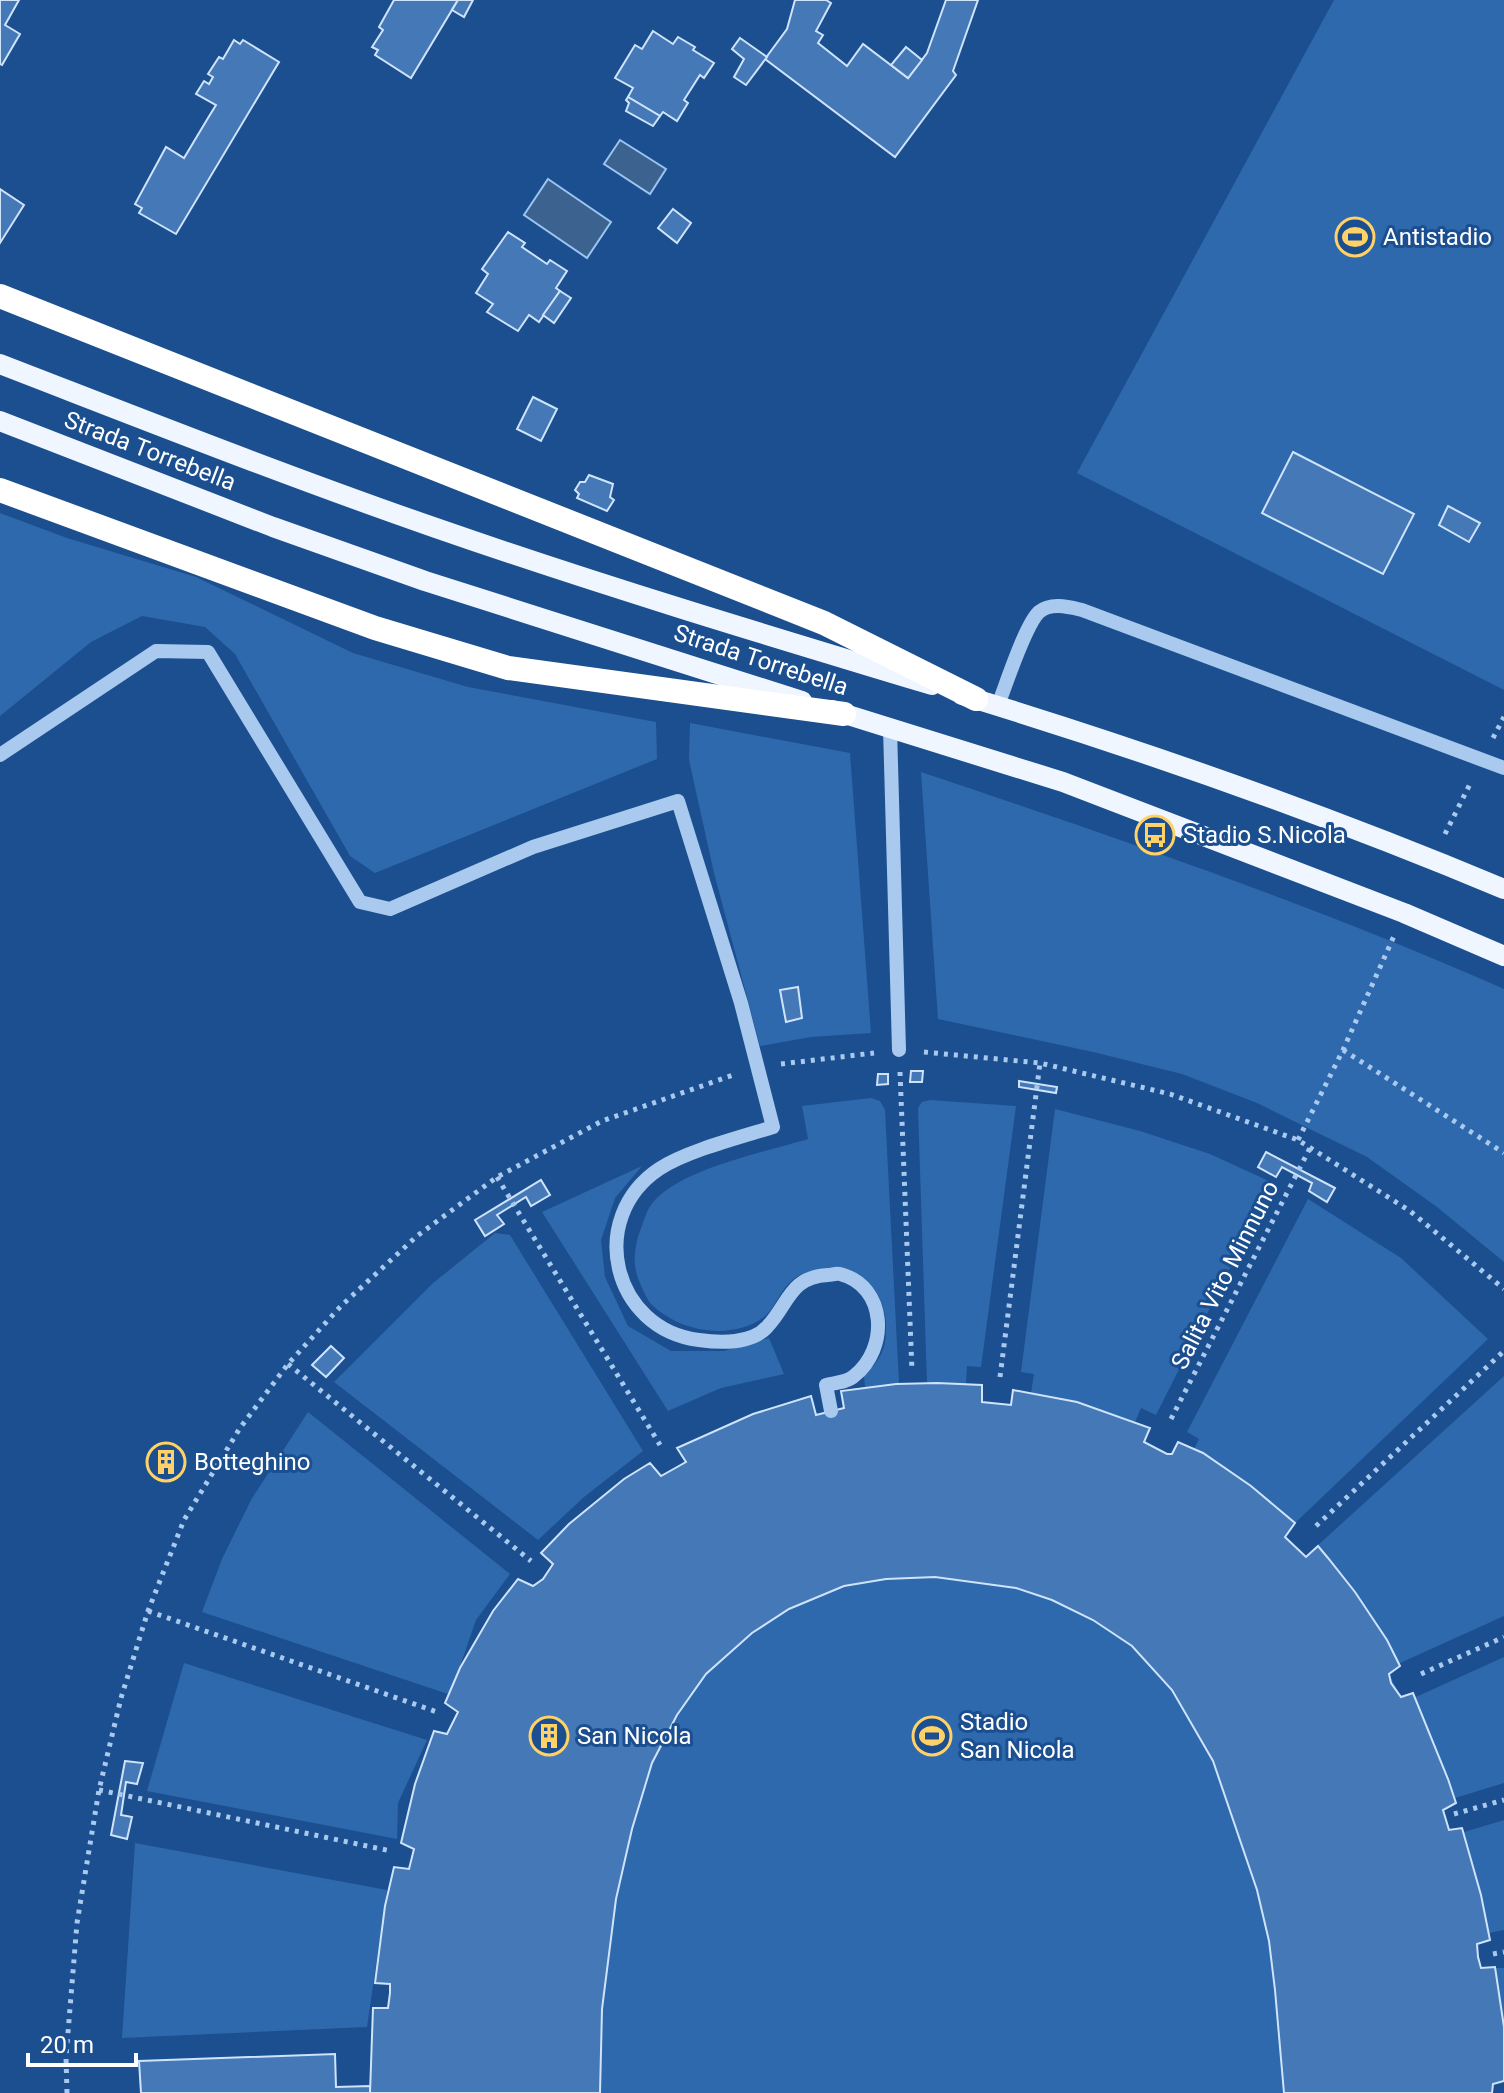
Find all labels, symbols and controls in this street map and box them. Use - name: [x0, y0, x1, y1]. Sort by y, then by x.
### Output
- sports icon: Antistadio: [1334, 216, 1376, 258]
- place label: Antistadio: [1383, 223, 1492, 251]
- street label: Strada Torrebella: [60, 405, 240, 497]
- street label: Strada Torrebella: [670, 619, 852, 701]
- bus stop icon: Stadio S.Nicola: [1134, 814, 1176, 856]
- place label: Stadio S.Nicola: [1183, 821, 1346, 849]
- street label: Salita Vito Minnuno: [1165, 1176, 1285, 1374]
- building icon: Botteghino: [145, 1441, 187, 1483]
- place label: Botteghino: [194, 1448, 311, 1476]
- place label: Stadio San Nicola: [960, 1708, 1075, 1764]
- building icon: San Nicola: [528, 1715, 570, 1757]
- sports icon: Stadio San Nicola: [911, 1715, 953, 1757]
- place label: San Nicola: [577, 1722, 692, 1750]
- scale bar: [28, 2017, 136, 2067]
- text: 20 m: [40, 2031, 94, 2059]

